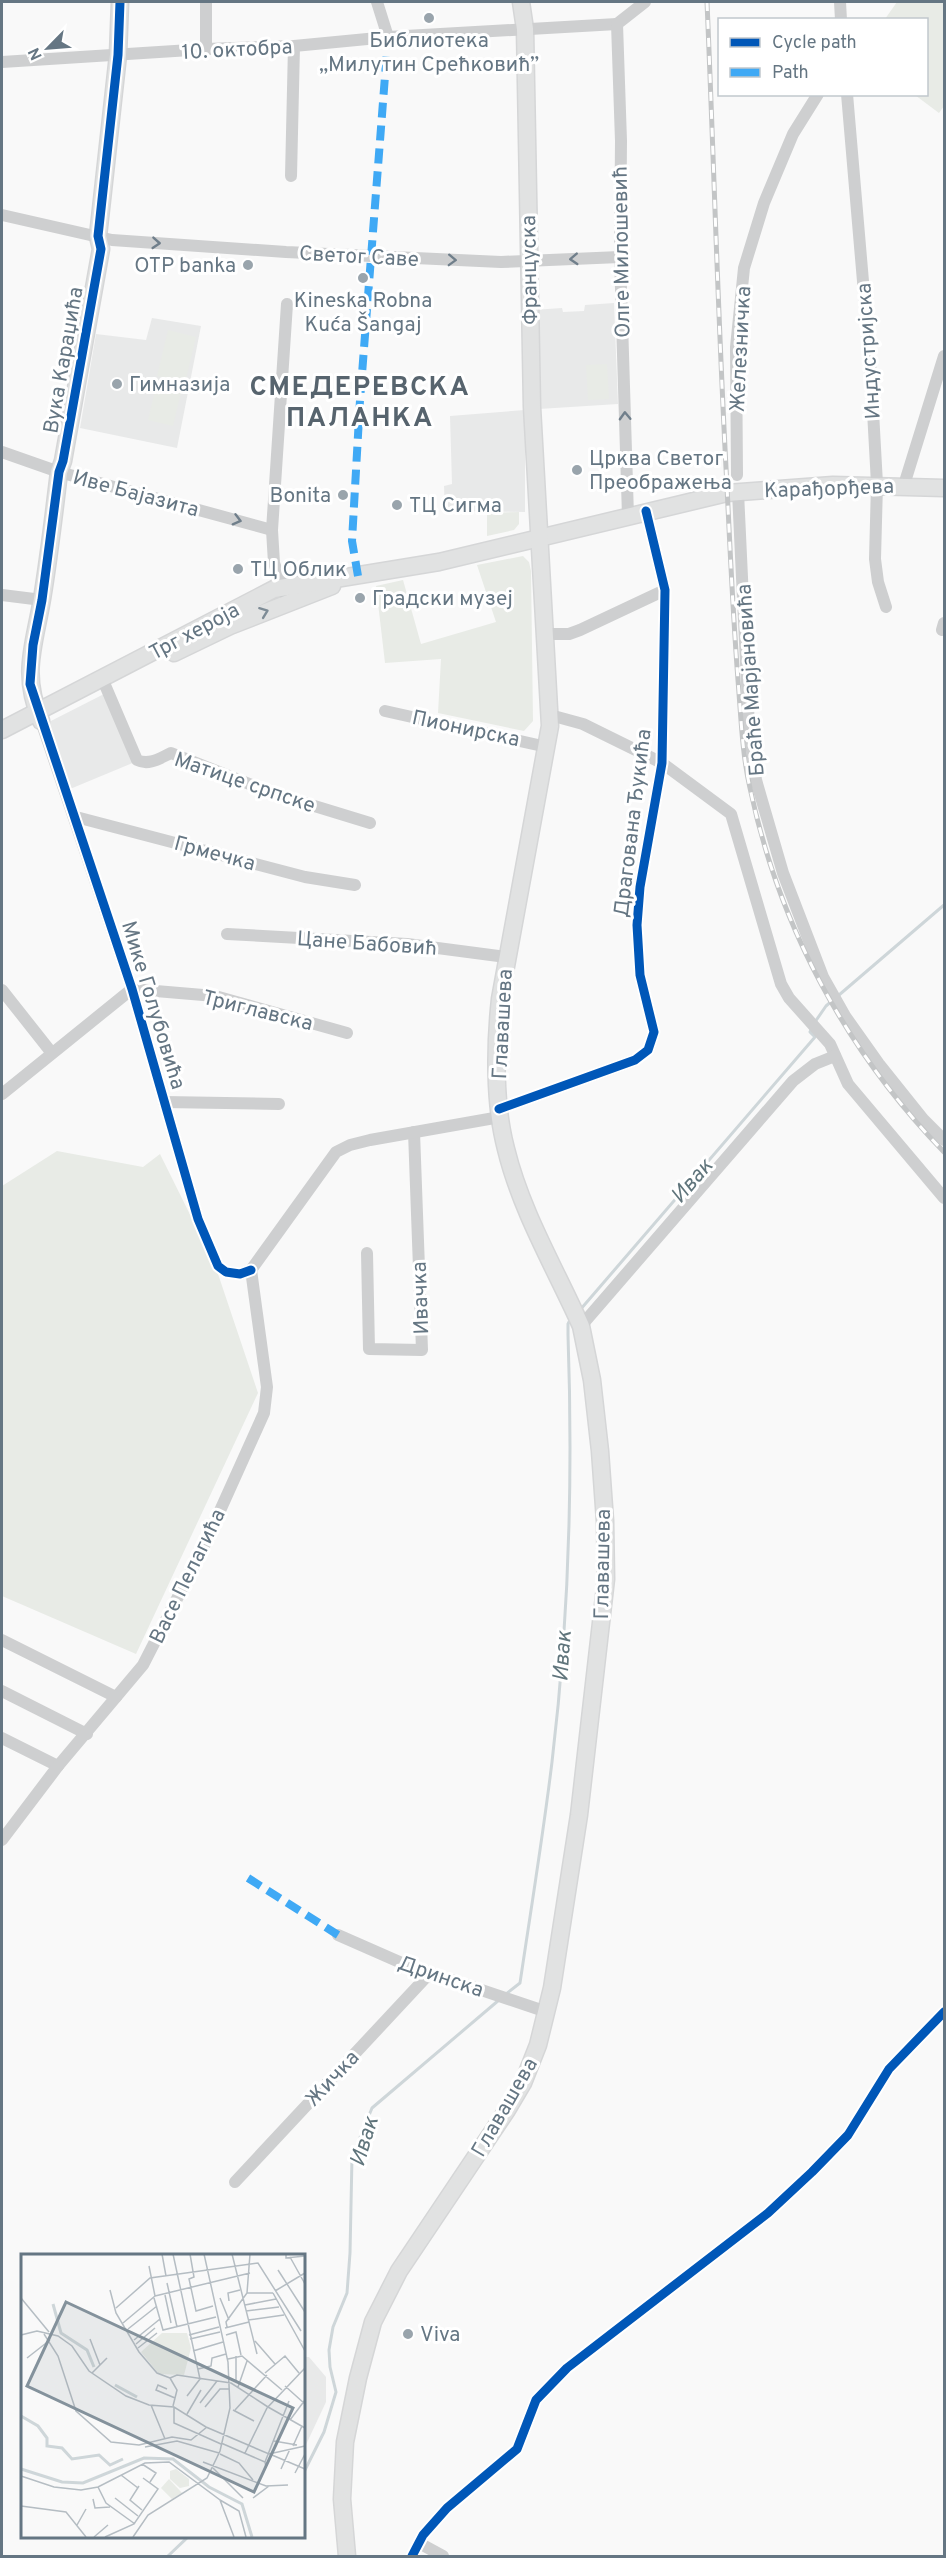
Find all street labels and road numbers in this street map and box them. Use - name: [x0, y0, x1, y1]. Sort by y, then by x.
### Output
- street label: 10. октобра: [181, 34, 293, 67]
- street label: Олге Милошевић: [608, 166, 637, 338]
- street label: Француска: [516, 215, 545, 325]
- street label: Светог Саве: [298, 241, 419, 274]
- street label: Индустријска: [851, 282, 888, 420]
- street label: Вука Караџића: [38, 285, 91, 436]
- street label: Железничка: [725, 285, 758, 413]
- street label: Иве Бајазита: [70, 465, 202, 524]
- street label: Карађорђева: [763, 474, 895, 505]
- street label: Браће Марјановића: [731, 583, 772, 777]
- street label: Трг хероја: [145, 597, 244, 667]
- street label: Пионирска: [409, 705, 522, 754]
- street label: Драгована Ђукића: [609, 728, 658, 919]
- street label: Матице српске: [171, 747, 319, 820]
- street label: Грмечка: [171, 831, 258, 878]
- street label: Мике Голубовића: [114, 918, 191, 1093]
- street label: Цане Бабовић: [296, 926, 438, 963]
- street label: Главашева: [487, 968, 520, 1080]
- street label: Триглавска: [200, 985, 316, 1038]
- street label: Ивачка: [407, 1261, 436, 1335]
- street label: Васе Пелагића: [144, 1505, 233, 1649]
- street label: Главашева: [589, 1509, 618, 1620]
- street label: Дринска: [394, 1950, 487, 2005]
- street label: Жичка: [300, 2045, 366, 2113]
- street label: Главашева: [466, 2053, 545, 2162]

